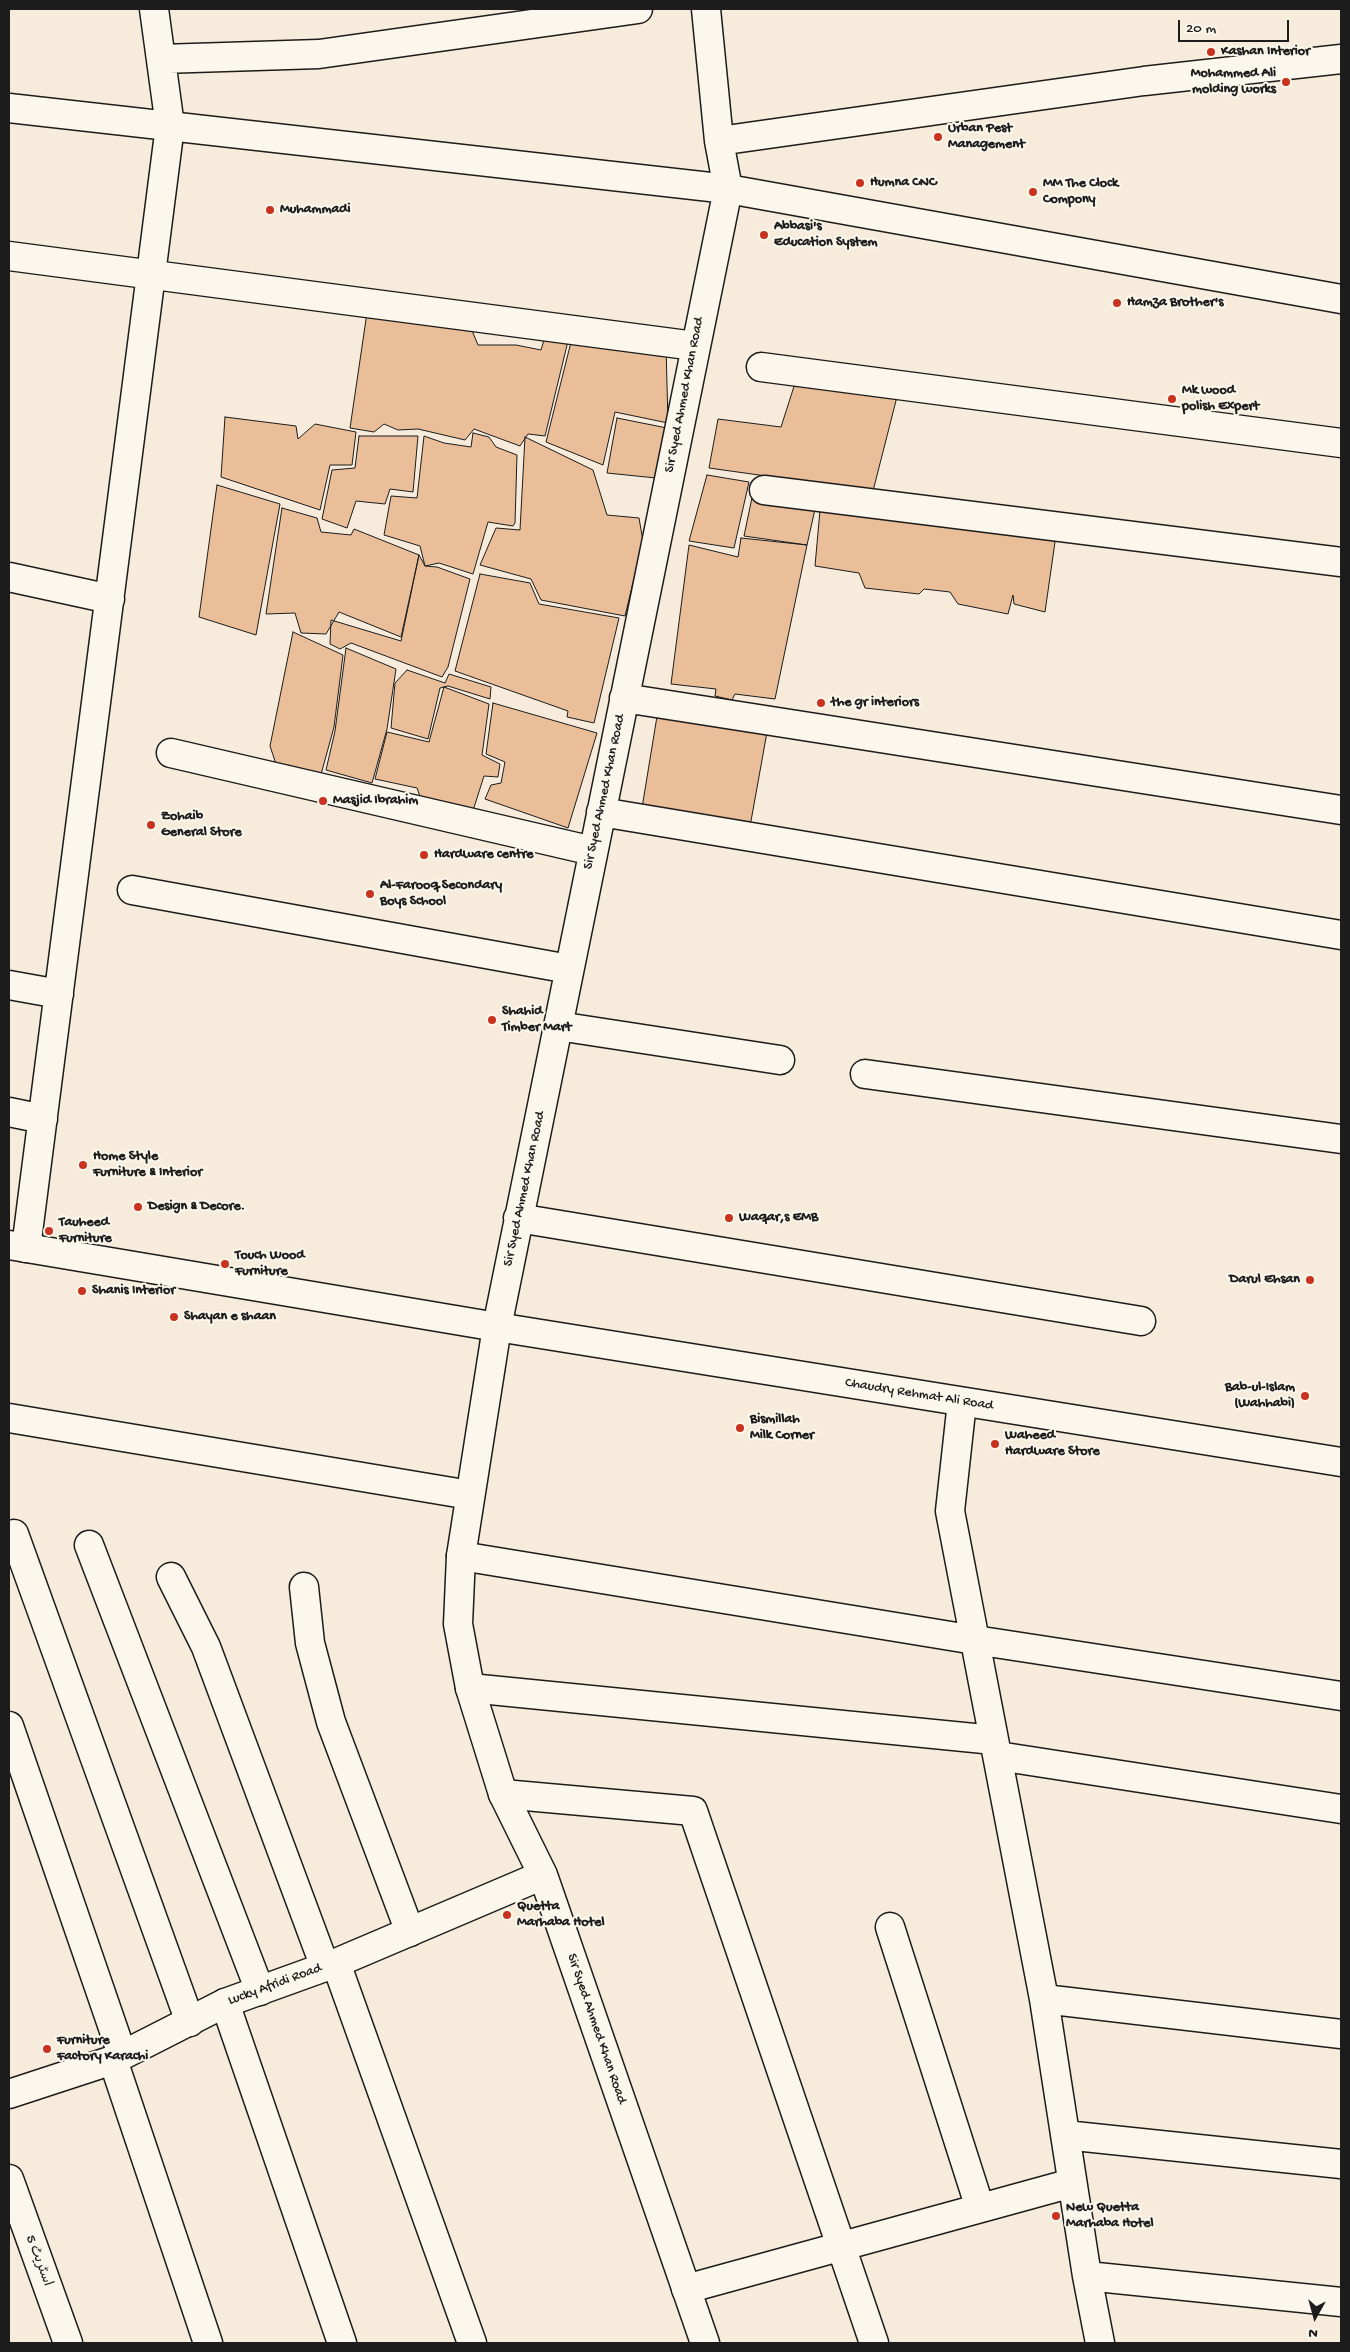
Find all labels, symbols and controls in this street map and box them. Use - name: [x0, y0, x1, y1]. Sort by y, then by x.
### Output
- scale bar: [1180, 10, 1291, 42]
- text: 20 m: [1186, 20, 1216, 38]
- place label: Kashan Interior: [1221, 44, 1310, 60]
- marker: Kashan Interior: [1205, 46, 1217, 58]
- place label: Mohammed Ali molding works: [1191, 66, 1276, 98]
- marker: Mohammed Ali molding works: [1280, 76, 1292, 88]
- place label: Urban Pest Management: [948, 121, 1025, 154]
- marker: Urban Pest Management: [932, 131, 944, 143]
- place label: Humna CNC: [870, 175, 937, 191]
- place label: MM The Clock Compony: [1043, 176, 1118, 208]
- marker: Humna CNC: [854, 177, 866, 189]
- marker: MM The Clock Compony: [1027, 186, 1039, 198]
- place label: Muhammadi: [280, 202, 350, 218]
- marker: Muhammadi: [264, 204, 276, 216]
- place label: Abbasi's Education System: [774, 219, 877, 252]
- marker: Abbasi's Education System: [758, 229, 770, 241]
- place label: Hamza Brother's: [1127, 295, 1223, 311]
- marker: Hamza Brother's: [1111, 297, 1123, 309]
- street label: Sir Syed Ahmed Khan Road: [662, 316, 708, 474]
- place label: Mk wood polish Expert: [1182, 383, 1259, 416]
- marker: Mk wood polish Expert: [1166, 393, 1178, 405]
- place label: the gr interiors: [831, 695, 919, 711]
- marker: the gr interiors: [815, 697, 827, 709]
- street label: Sir Syed Ahmed Khan Road: [580, 713, 630, 871]
- place label: Masjid Ibrahim: [333, 793, 418, 809]
- marker: Masjid Ibrahim: [317, 795, 329, 807]
- place label: Zohaib General Store: [161, 809, 242, 842]
- marker: Zohaib General Store: [145, 819, 157, 831]
- place label: Hardware centre: [434, 847, 534, 863]
- marker: Hardware centre: [418, 849, 430, 861]
- place label: Al-Farooq Secondary Boys School: [380, 878, 502, 910]
- marker: Al-Farooq Secondary Boys School: [364, 888, 376, 900]
- place label: Shahid Timber Mart: [502, 1004, 571, 1036]
- marker: Shahid Timber Mart: [486, 1014, 498, 1026]
- street label: Sir Syed Ahmed Khan Road: [500, 1110, 550, 1268]
- place label: Home Style Furniture & Interior: [93, 1149, 202, 1182]
- marker: Home Style Furniture & Interior: [77, 1159, 89, 1171]
- place label: Design & Decore.: [148, 1199, 245, 1215]
- marker: Design & Decore.: [132, 1201, 144, 1213]
- place label: Waqar,s EMB: [739, 1210, 818, 1226]
- marker: Waqar,s EMB: [723, 1212, 735, 1224]
- place label: Tauheed Furniture: [59, 1215, 112, 1248]
- marker: Tauheed Furniture: [43, 1225, 55, 1237]
- place label: Touch Wood Furniture: [235, 1248, 304, 1280]
- marker: Touch Wood Furniture: [219, 1258, 231, 1270]
- place label: Darul Ehsan: [1229, 1272, 1300, 1288]
- marker: Darul Ehsan: [1304, 1274, 1316, 1286]
- place label: Shanis Interior: [92, 1283, 175, 1299]
- marker: Shanis Interior: [76, 1285, 88, 1297]
- place label: Shayan e shaan: [184, 1309, 276, 1325]
- marker: Shayan e shaan: [168, 1311, 180, 1323]
- street label: Chaudry Rehmat Ali Road: [844, 1375, 994, 1415]
- place label: Bab-ul-Islam (Wahhabi): [1225, 1380, 1295, 1412]
- marker: Bab-ul-Islam (Wahhabi): [1299, 1390, 1311, 1402]
- place label: Bismillah Milk Corner: [750, 1412, 814, 1444]
- marker: Bismillah Milk Corner: [734, 1422, 746, 1434]
- place label: Waheed Hardware Store: [1005, 1428, 1100, 1460]
- marker: Waheed Hardware Store: [989, 1438, 1001, 1450]
- place label: Quetta Marhaba Hotel: [517, 1899, 604, 1931]
- marker: Quetta Marhaba Hotel: [501, 1909, 513, 1921]
- street label: Sir Syed Ahmed Khan Road: [562, 1952, 630, 2106]
- street label: Lucky Afridi Road: [226, 1960, 324, 2010]
- place label: Furniture Factory Karachi: [57, 2033, 148, 2066]
- marker: Furniture Factory Karachi: [41, 2043, 53, 2055]
- place label: New Quetta Marhaba Hotel: [1066, 2200, 1153, 2232]
- marker: New Quetta Marhaba Hotel: [1050, 2210, 1062, 2222]
- street label: اسٹریٹ 5: [21, 2233, 55, 2289]
- north arrow: [1290, 2292, 1340, 2342]
- text: N: [1308, 2323, 1319, 2341]

